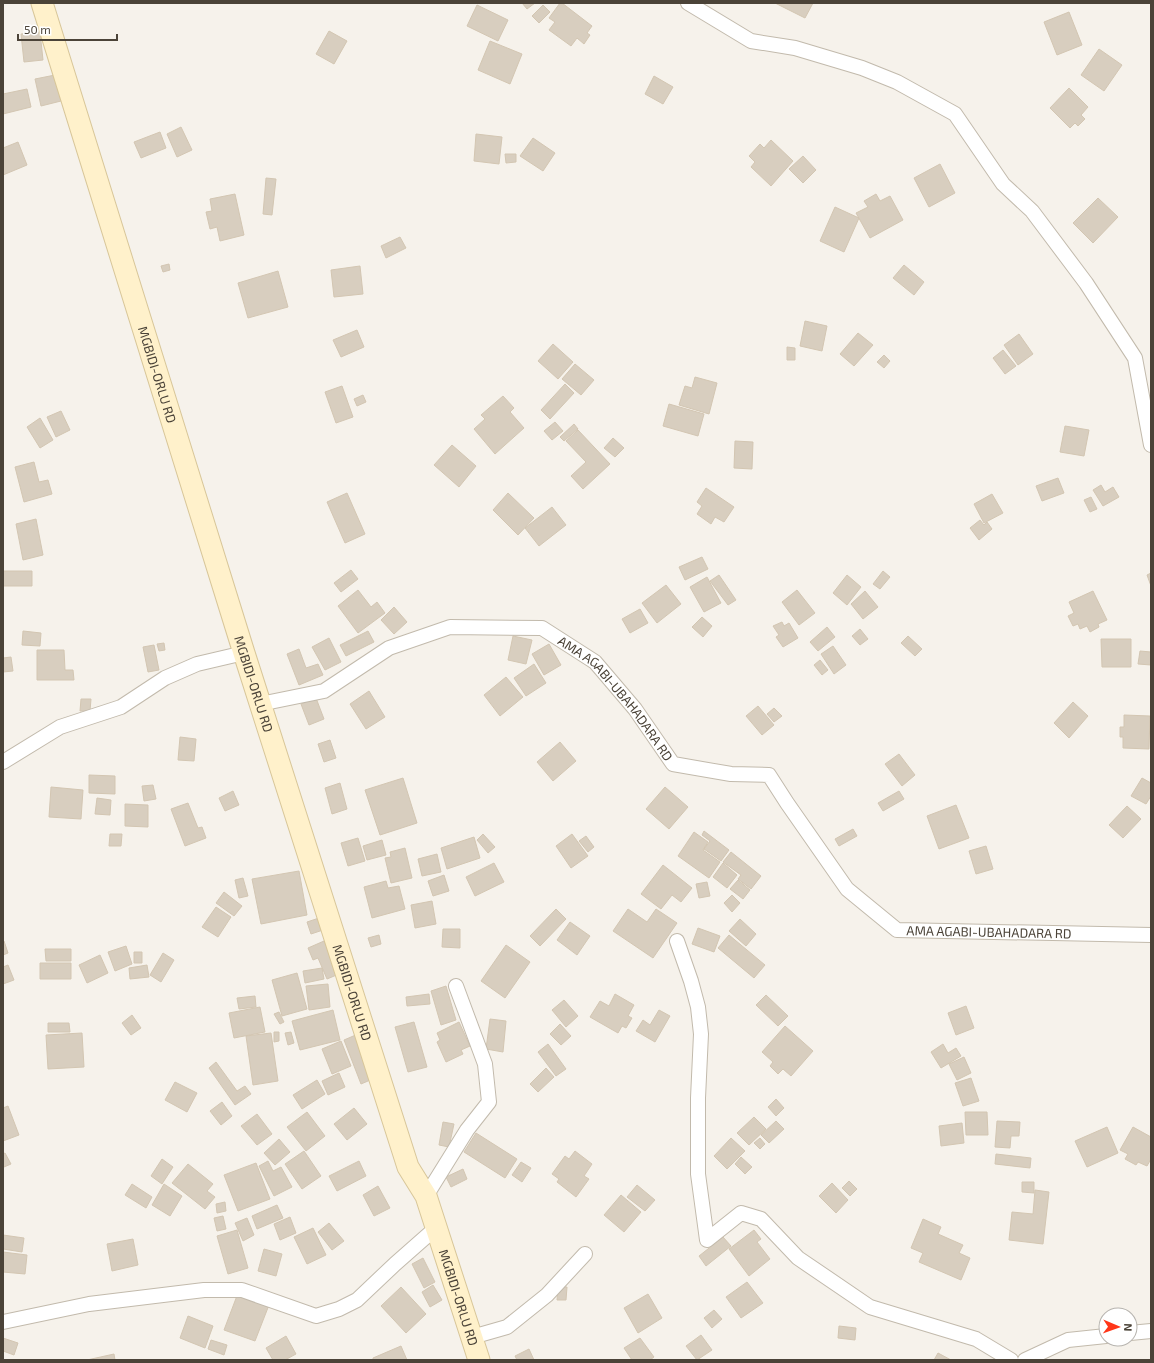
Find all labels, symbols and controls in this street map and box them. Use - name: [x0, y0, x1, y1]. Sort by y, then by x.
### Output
- scale bar: [18, 16, 117, 42]
- text: 50 m: [24, 22, 51, 36]
- street label: MGBIDI-ORLU RD: [135, 324, 180, 425]
- street label: AMA AGABI-UBAHADARA RD: [555, 632, 676, 764]
- street label: MGBIDI-ORLU RD: [231, 634, 277, 734]
- street label: AMA AGABI-UBAHADARA RD: [906, 922, 1072, 941]
- street label: MGBIDI-ORLU RD: [329, 942, 375, 1043]
- street label: MGBIDI-ORLU RD: [436, 1247, 482, 1348]
- north arrow: [1098, 1307, 1138, 1347]
- text: N: [1122, 1323, 1135, 1332]

